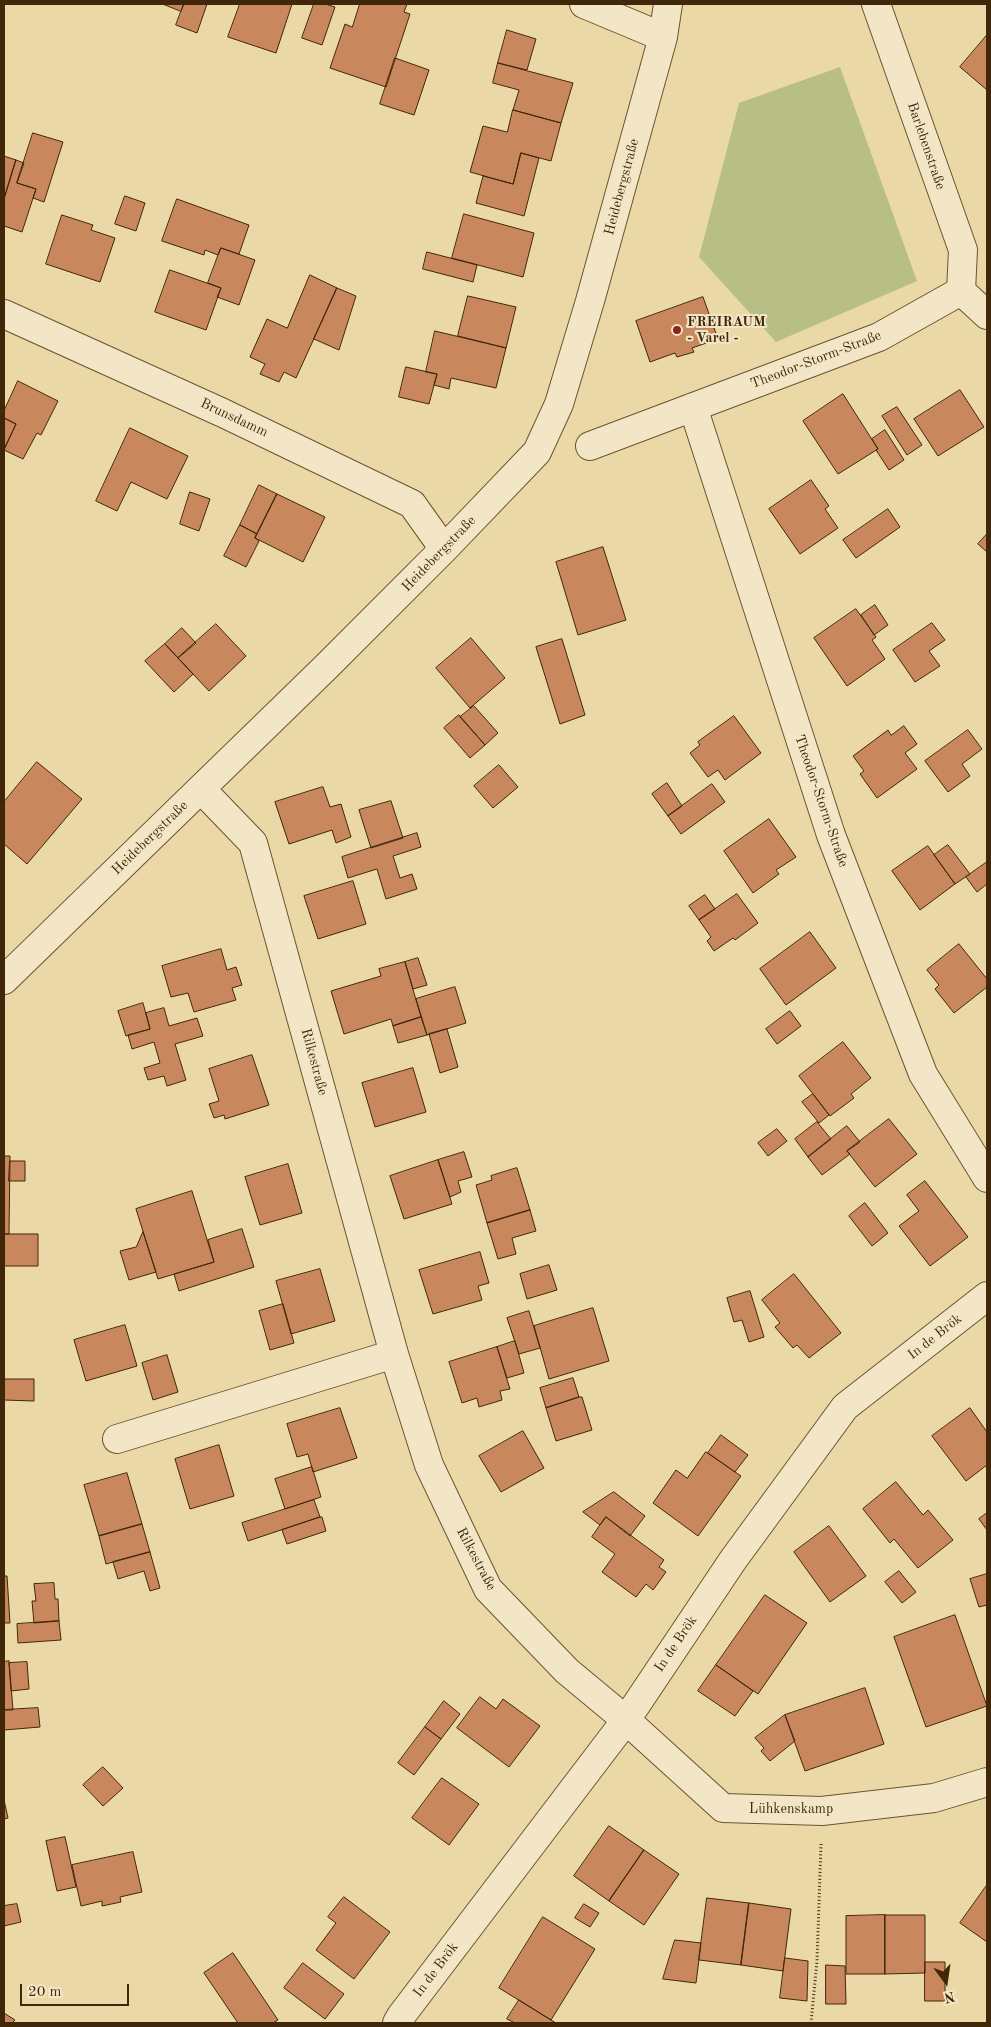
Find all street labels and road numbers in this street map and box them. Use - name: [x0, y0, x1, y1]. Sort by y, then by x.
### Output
- street label: Barlebenstraße: [903, 100, 949, 192]
- street label: Heidebergstraße: [601, 137, 643, 237]
- street label: Theodor-Storm-Straße: [748, 327, 884, 393]
- street label: Brunsdamm: [197, 395, 271, 441]
- street label: Heidebergstraße: [398, 512, 480, 596]
- street label: Theodor-Storm-Straße: [790, 733, 852, 869]
- street label: Heidebergstraße: [108, 797, 192, 879]
- street label: Rilkestraße: [297, 1027, 331, 1097]
- street label: In de Brök: [904, 1311, 966, 1363]
- street label: Rilkestraße: [452, 1525, 500, 1593]
- street label: In de Brök: [651, 1613, 701, 1675]
- street label: Lühkenskamp: [749, 1801, 833, 1817]
- street label: In de Brök: [410, 1939, 462, 2001]

